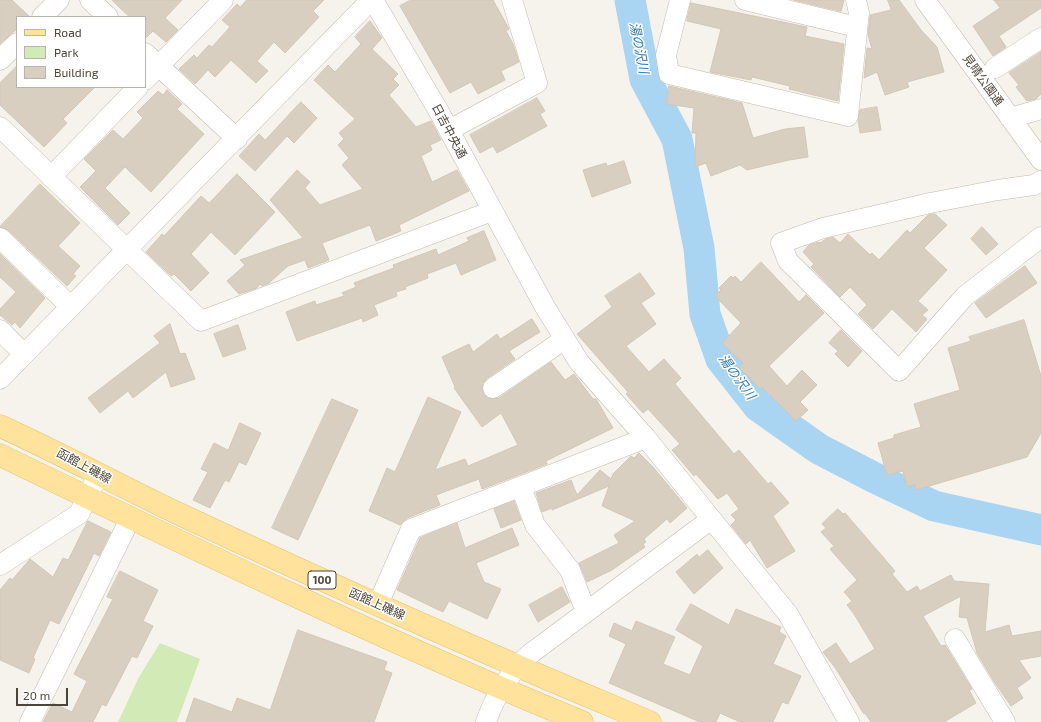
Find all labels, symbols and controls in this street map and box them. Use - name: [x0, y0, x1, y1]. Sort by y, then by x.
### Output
- legend: [16, 16, 146, 88]
- water label: 湯の沢川: [626, 21, 652, 75]
- text: Road: [54, 25, 82, 39]
- text: Park: [54, 45, 79, 59]
- street label: 見晴公園通: [960, 51, 1006, 109]
- text: Building: [54, 65, 98, 79]
- street label: 日吉中央通: [429, 101, 469, 161]
- water label: 湯の沢川: [715, 351, 759, 403]
- street label: 函館上磯線: [54, 446, 114, 486]
- road number: 100: [308, 571, 336, 589]
- street label: 函館上磯線: [347, 585, 407, 623]
- scale bar: [18, 680, 70, 706]
- text: 20 m: [23, 688, 50, 702]

